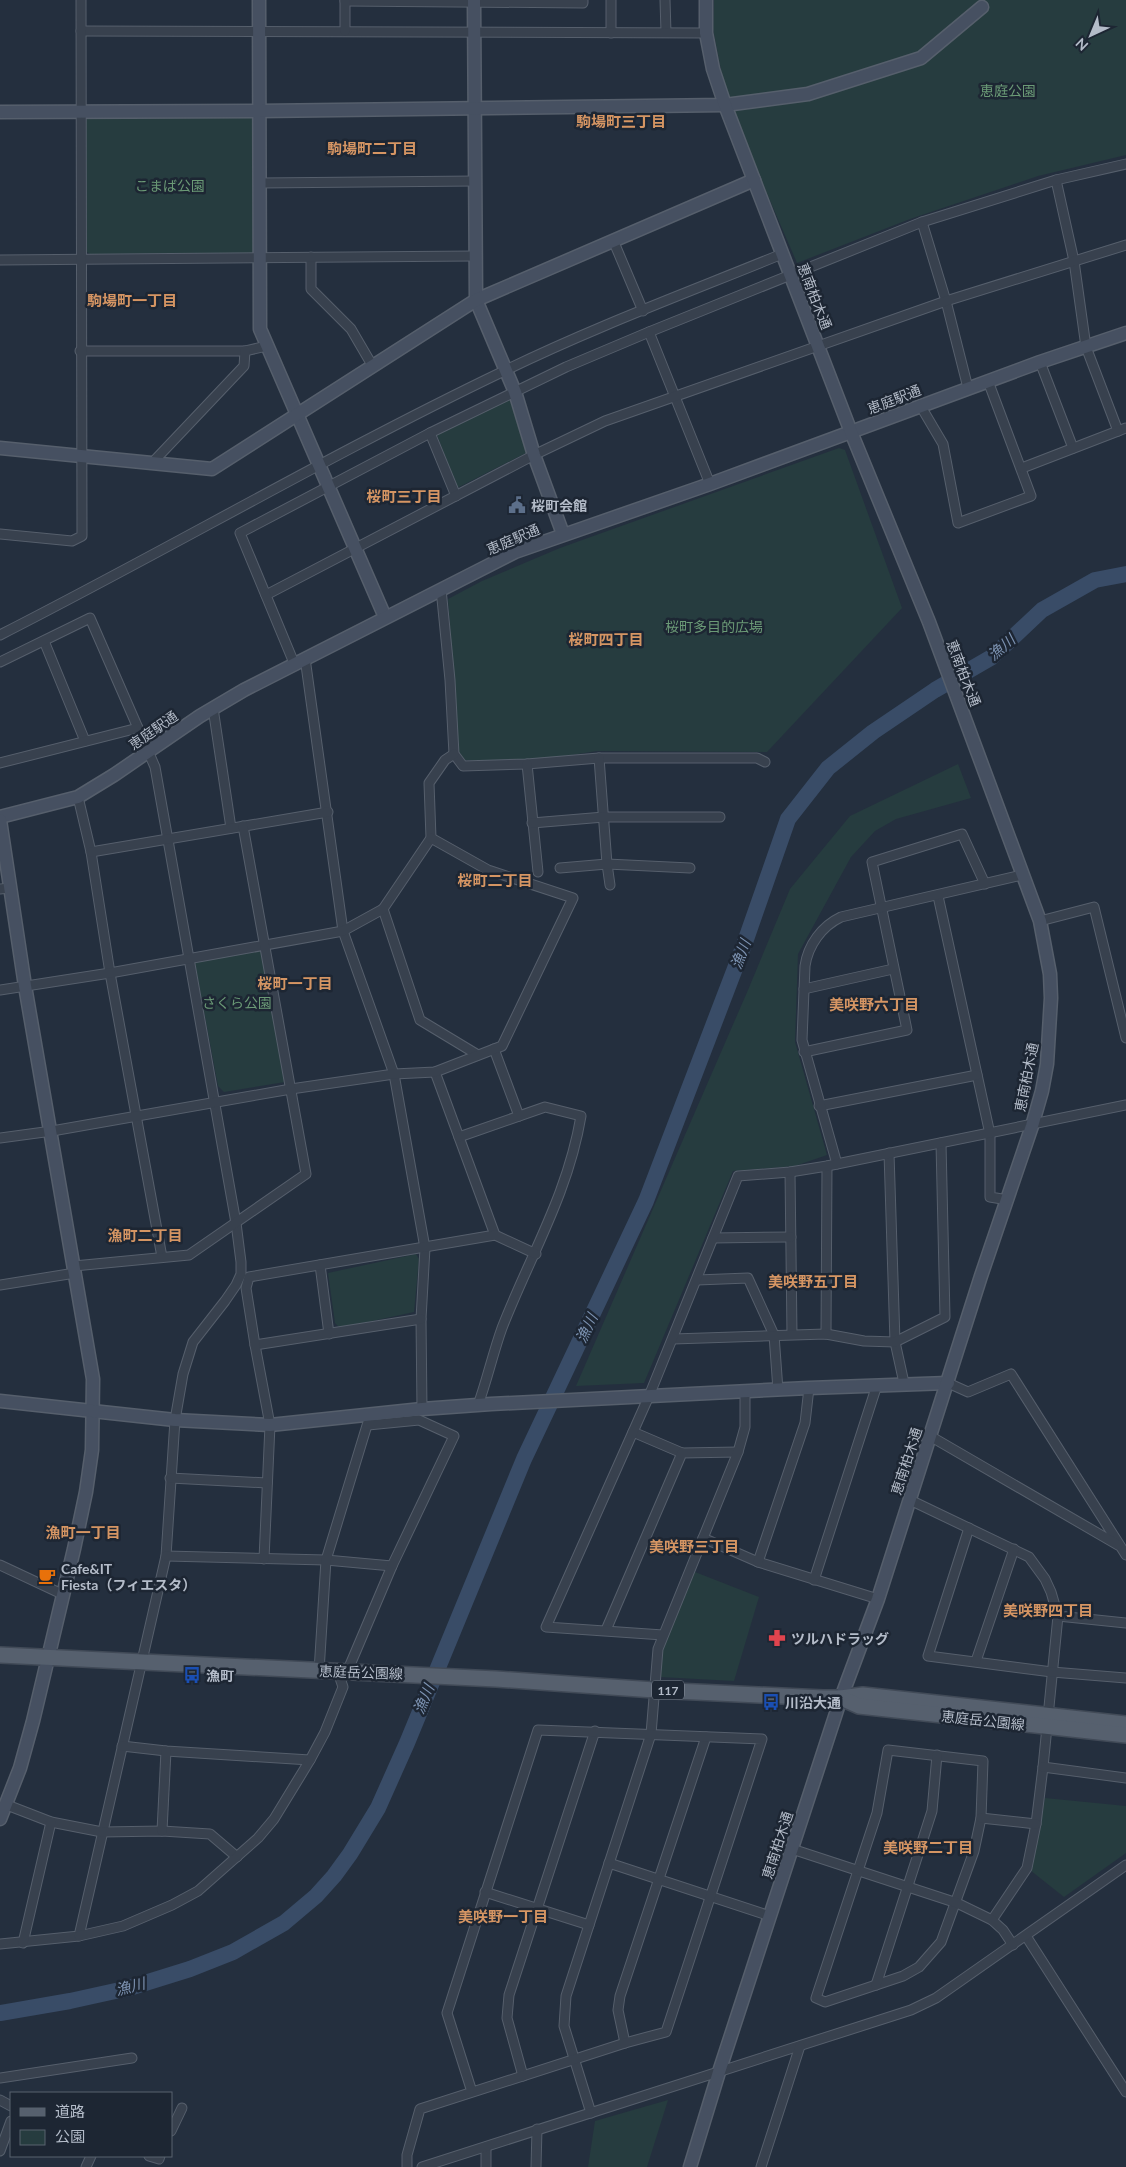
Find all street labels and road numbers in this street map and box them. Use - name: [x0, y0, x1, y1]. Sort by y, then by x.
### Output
- street label: 恵南柏木通: [795, 260, 835, 332]
- street label: 恵庭駅通: [865, 381, 923, 417]
- street label: 恵庭駅通: [484, 520, 542, 558]
- street label: 恵南柏木通: [944, 637, 984, 709]
- street label: 恵庭駅通: [125, 707, 181, 753]
- street label: 恵南柏木通: [1011, 1041, 1041, 1113]
- street label: 恵南柏木通: [887, 1425, 925, 1497]
- street label: 恵庭岳公園線: [319, 1662, 403, 1682]
- road number: 117: [652, 1680, 684, 1700]
- street label: 恵庭岳公園線: [940, 1707, 1026, 1733]
- street label: 恵南柏木通: [758, 1809, 796, 1881]

